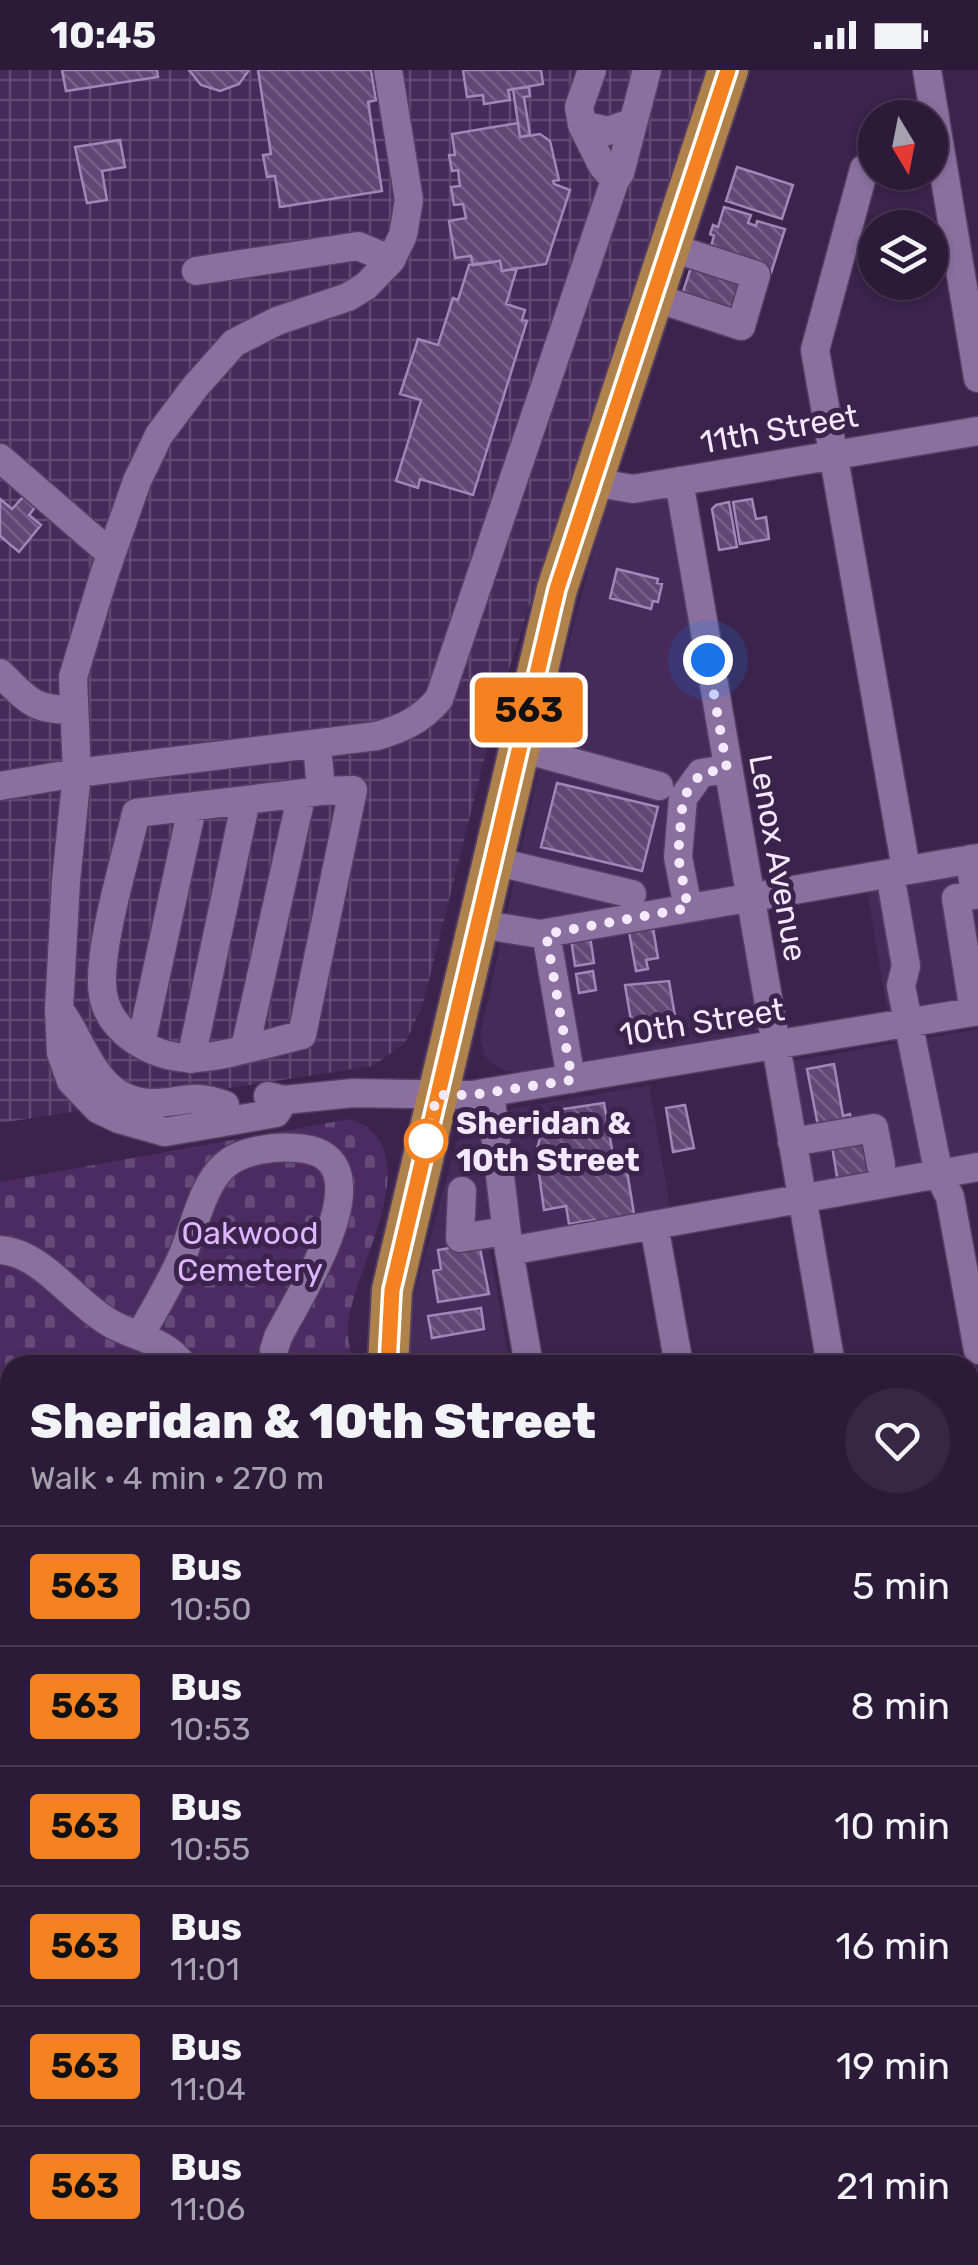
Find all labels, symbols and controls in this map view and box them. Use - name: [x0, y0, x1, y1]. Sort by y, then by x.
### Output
- text: 10:45: [50, 12, 156, 58]
- north arrow: [858, 100, 948, 190]
- map controls: [858, 100, 948, 300]
- button: layers: [858, 210, 948, 300]
- street label: 11th Street: [697, 396, 861, 462]
- your location: [683, 635, 733, 685]
- line badge: 563: [472, 678, 586, 742]
- text: 563: [495, 689, 563, 731]
- street label: Lenox Avenue: [741, 752, 815, 964]
- street label: 10th Street: [617, 990, 787, 1054]
- place label: Sheridan & 10th Street: [456, 1104, 640, 1179]
- marker: Sheridan & 10th Street: [405, 1120, 447, 1162]
- park label: Oakwood Cemetery: [177, 1214, 323, 1289]
- button: heart: [845, 1388, 950, 1493]
- text: Sheridan & 10th Street: [30, 1393, 596, 1450]
- text: Walk · 4 min · 270 m: [30, 1459, 324, 1497]
- text: Bus: [170, 1544, 242, 1590]
- text: 5 min: [852, 1563, 950, 1609]
- text: 563: [51, 1565, 119, 1607]
- text: 10:50: [170, 1590, 252, 1628]
- text: Bus: [170, 1664, 242, 1710]
- text: 8 min: [851, 1683, 950, 1729]
- text: 563: [51, 1685, 119, 1727]
- text: 10:53: [170, 1710, 250, 1748]
- text: Bus: [170, 1784, 242, 1830]
- text: 10 min: [834, 1803, 950, 1849]
- text: 563: [51, 1805, 119, 1847]
- text: 10:55: [170, 1830, 250, 1868]
- text: Bus: [170, 1904, 242, 1950]
- text: 16 min: [836, 1923, 950, 1969]
- text: 563: [51, 1925, 119, 1967]
- text: 11:01: [170, 1950, 240, 1988]
- text: Bus: [170, 2024, 242, 2070]
- text: 19 min: [836, 2043, 950, 2089]
- text: 563: [51, 2045, 119, 2087]
- text: 11:04: [170, 2070, 246, 2108]
- text: Bus: [170, 2144, 242, 2190]
- text: 21 min: [836, 2163, 950, 2209]
- text: 563: [51, 2165, 119, 2207]
- text: 11:06: [170, 2190, 245, 2228]

